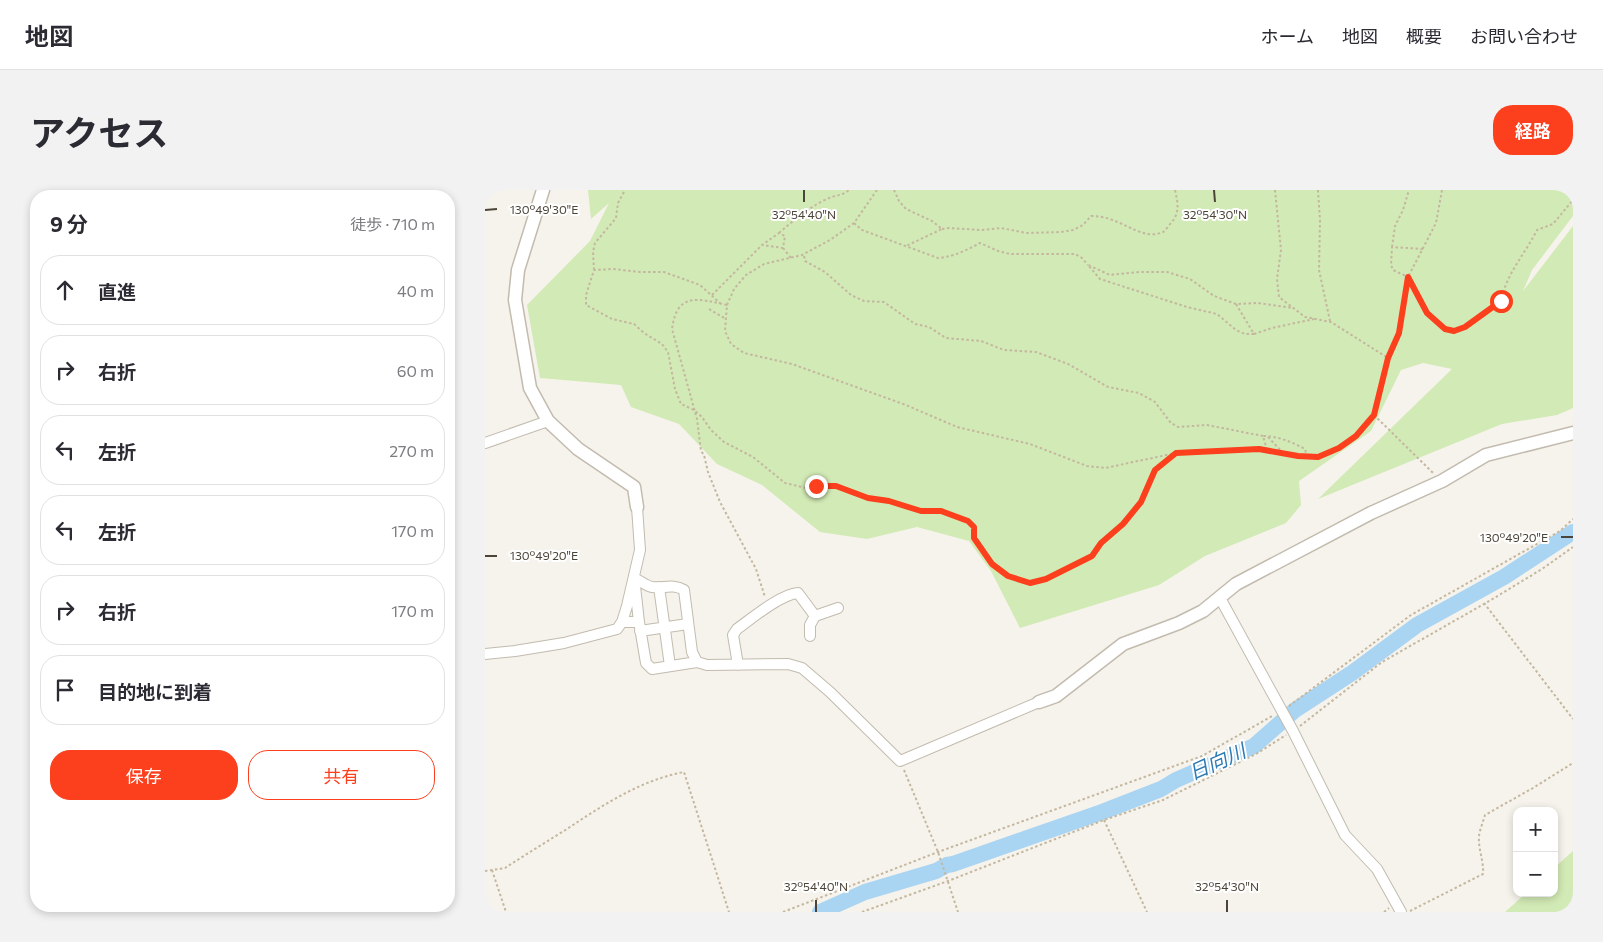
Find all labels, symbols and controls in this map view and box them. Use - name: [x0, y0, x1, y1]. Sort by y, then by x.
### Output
- text: 地図: [25, 21, 73, 50]
- text: ホーム: [1261, 25, 1314, 47]
- text: 地図: [1342, 25, 1378, 47]
- text: 概要: [1406, 25, 1442, 47]
- text: お問い合わせ: [1470, 25, 1578, 47]
- button: 経路: [1493, 105, 1573, 155]
- text: アクセス: [30, 110, 168, 153]
- text: 130°49'30"E: [510, 202, 578, 216]
- text: 32°54'40"N: [772, 207, 836, 221]
- text: 32°54'30"N: [1183, 207, 1247, 221]
- text: 9 分: [50, 211, 88, 236]
- text: 徒歩 · 710 m: [350, 214, 435, 233]
- icon: ahead: [51, 276, 79, 304]
- text: 直進: [98, 280, 136, 303]
- text: 40 m: [397, 281, 434, 300]
- route start: [1490, 290, 1513, 313]
- icon: right: [51, 356, 79, 384]
- text: 右折: [98, 360, 136, 383]
- text: 60 m: [397, 361, 434, 380]
- icon: left: [51, 436, 79, 464]
- text: 左折: [98, 440, 136, 463]
- text: 270 m: [389, 441, 434, 460]
- route end: [805, 475, 828, 498]
- icon: left: [51, 516, 79, 544]
- text: 左折: [98, 520, 136, 543]
- text: 170 m: [391, 521, 434, 540]
- text: 130°49'20"E: [1480, 530, 1548, 544]
- text: 130°49'20"E: [510, 548, 578, 562]
- icon: right: [51, 596, 79, 624]
- text: 右折: [98, 600, 136, 623]
- text: 170 m: [391, 601, 434, 620]
- icon: arrive: [51, 676, 79, 704]
- text: 目的地に到着: [98, 680, 212, 703]
- water label: 日向川: [1184, 737, 1251, 784]
- button: 保存: [50, 750, 238, 800]
- button: 共有: [248, 750, 435, 800]
- map controls: [1513, 807, 1558, 897]
- button: +: [1513, 807, 1558, 852]
- button: −: [1513, 852, 1558, 897]
- text: 32°54'40"N: [784, 879, 848, 893]
- text: 32°54'30"N: [1195, 879, 1259, 893]

